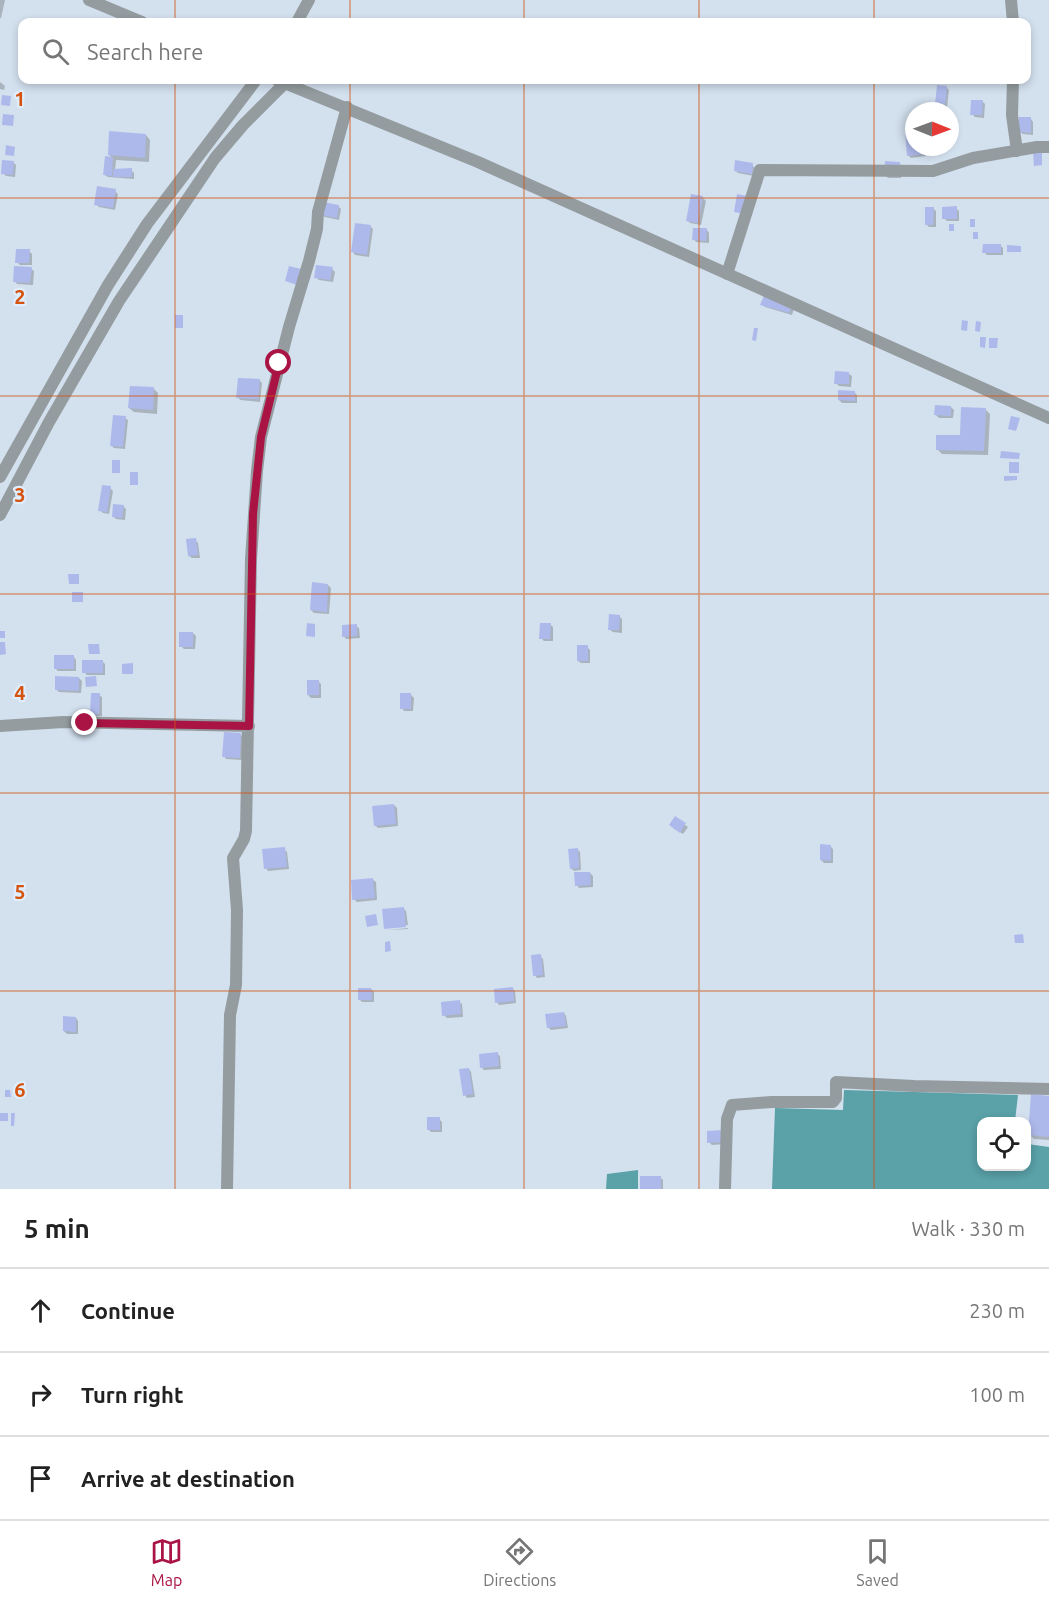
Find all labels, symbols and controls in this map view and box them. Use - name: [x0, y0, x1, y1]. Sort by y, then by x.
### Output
- search box: [18, 18, 1031, 84]
- icon: search: [39, 35, 72, 68]
- text: Search here: [87, 39, 203, 64]
- text: 1: [14, 87, 26, 110]
- north arrow: [905, 102, 959, 156]
- text: 2: [14, 285, 26, 308]
- route start: [265, 349, 291, 375]
- text: 3: [14, 483, 26, 506]
- text: 4: [14, 681, 26, 704]
- route end: [71, 709, 97, 735]
- text: 5: [14, 880, 26, 903]
- text: 6: [14, 1078, 26, 1101]
- map controls: [977, 1117, 1031, 1171]
- button: locate: [977, 1117, 1031, 1171]
- text: 5 min: [24, 1214, 90, 1243]
- text: Walk · 330 m: [912, 1217, 1025, 1240]
- icon: ahead: [24, 1294, 57, 1327]
- text: Continue: [81, 1298, 175, 1323]
- text: 230 m: [969, 1299, 1025, 1322]
- icon: right: [24, 1378, 57, 1411]
- text: Turn right: [81, 1382, 183, 1407]
- text: 100 m: [969, 1383, 1025, 1406]
- icon: arrive: [24, 1462, 57, 1495]
- text: Arrive at destination: [81, 1466, 295, 1491]
- tab: Map: [150, 1535, 183, 1589]
- tab: Directions: [483, 1535, 556, 1589]
- tab: Saved: [856, 1535, 899, 1589]

